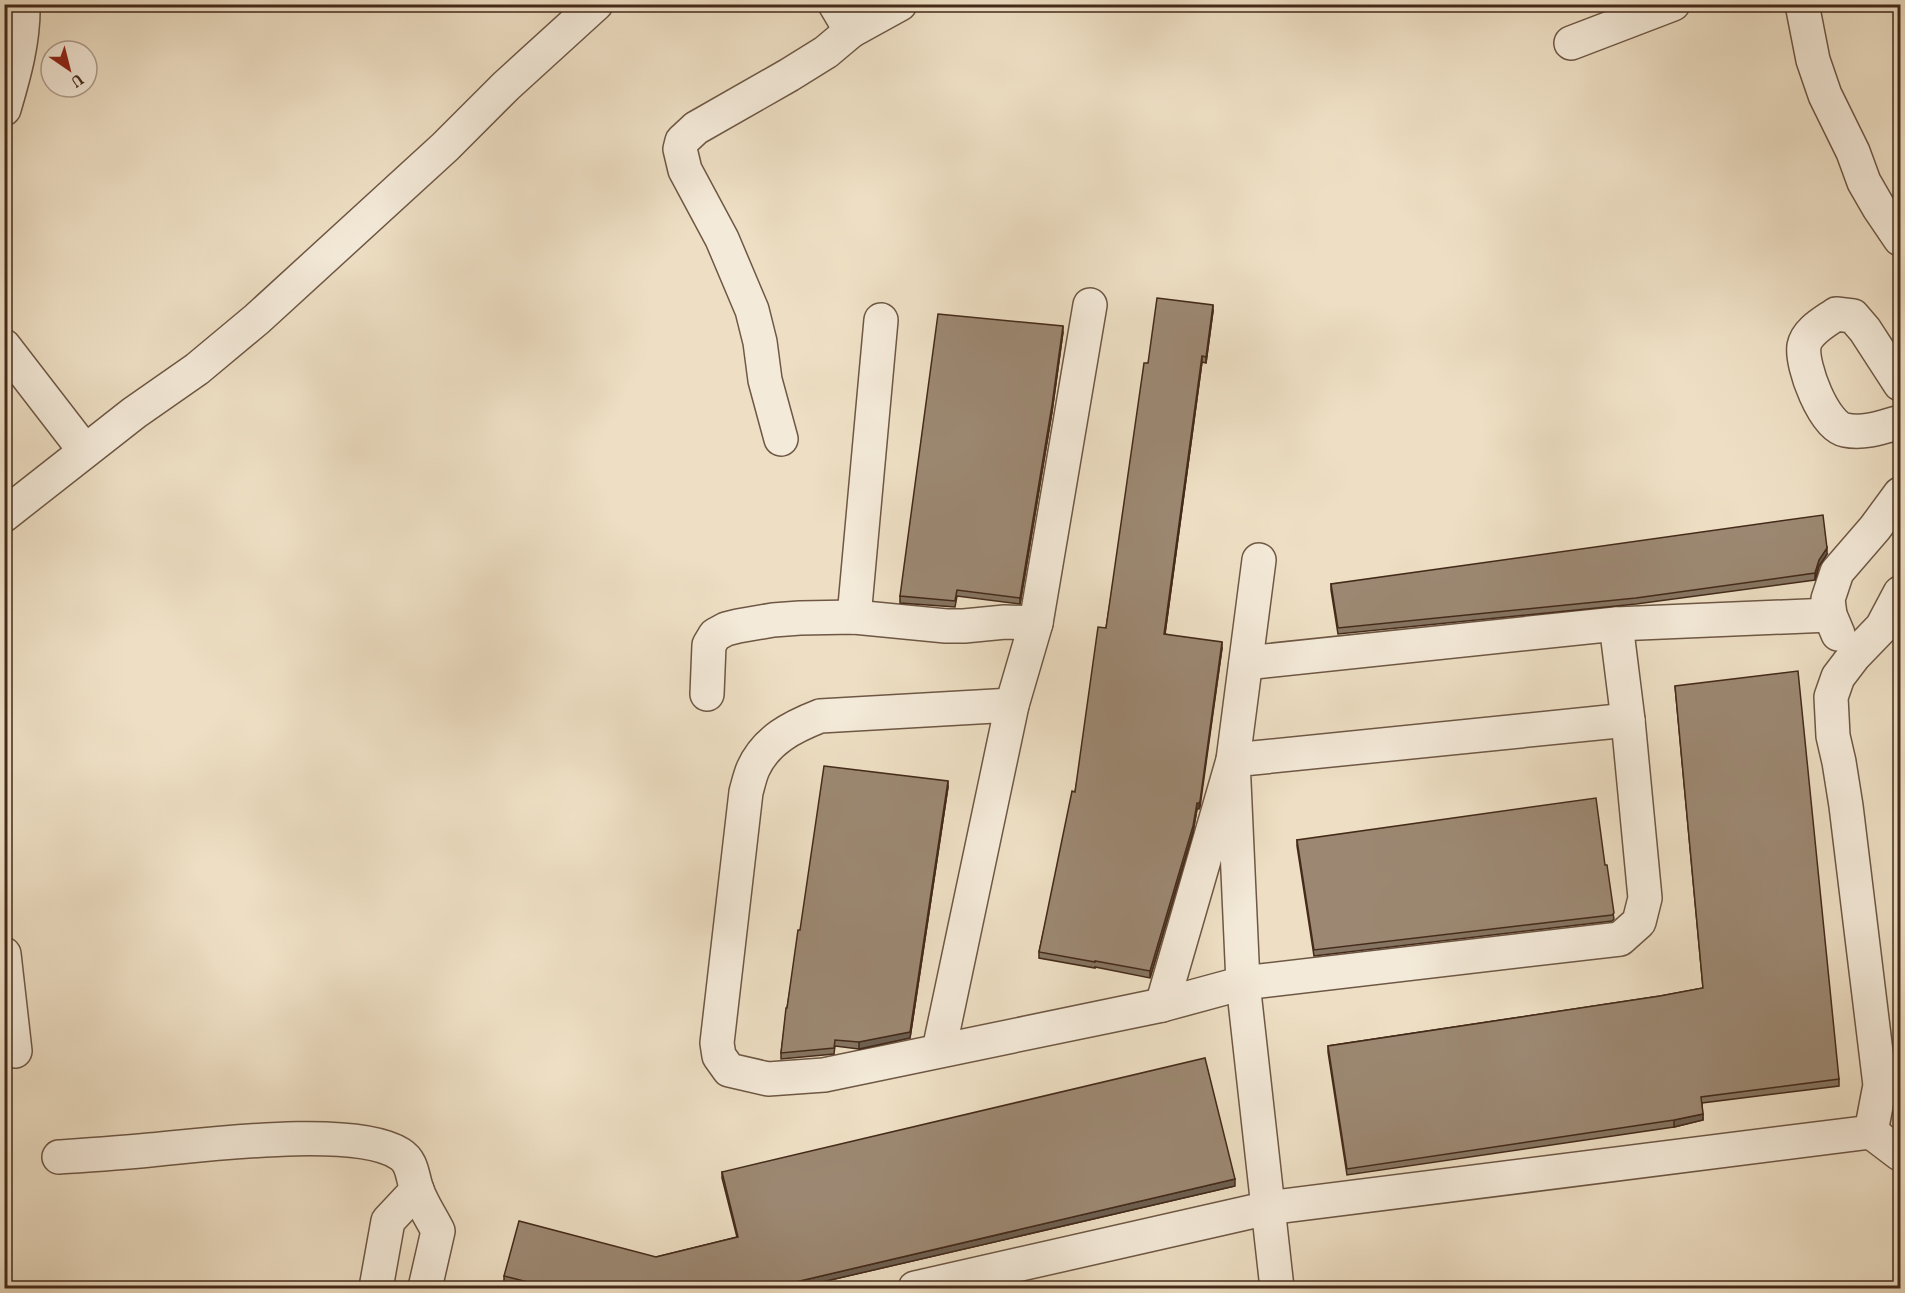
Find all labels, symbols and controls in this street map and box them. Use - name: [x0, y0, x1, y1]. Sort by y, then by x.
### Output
- north arrow: [39, 39, 99, 99]
- text: U: [66, 67, 87, 92]

